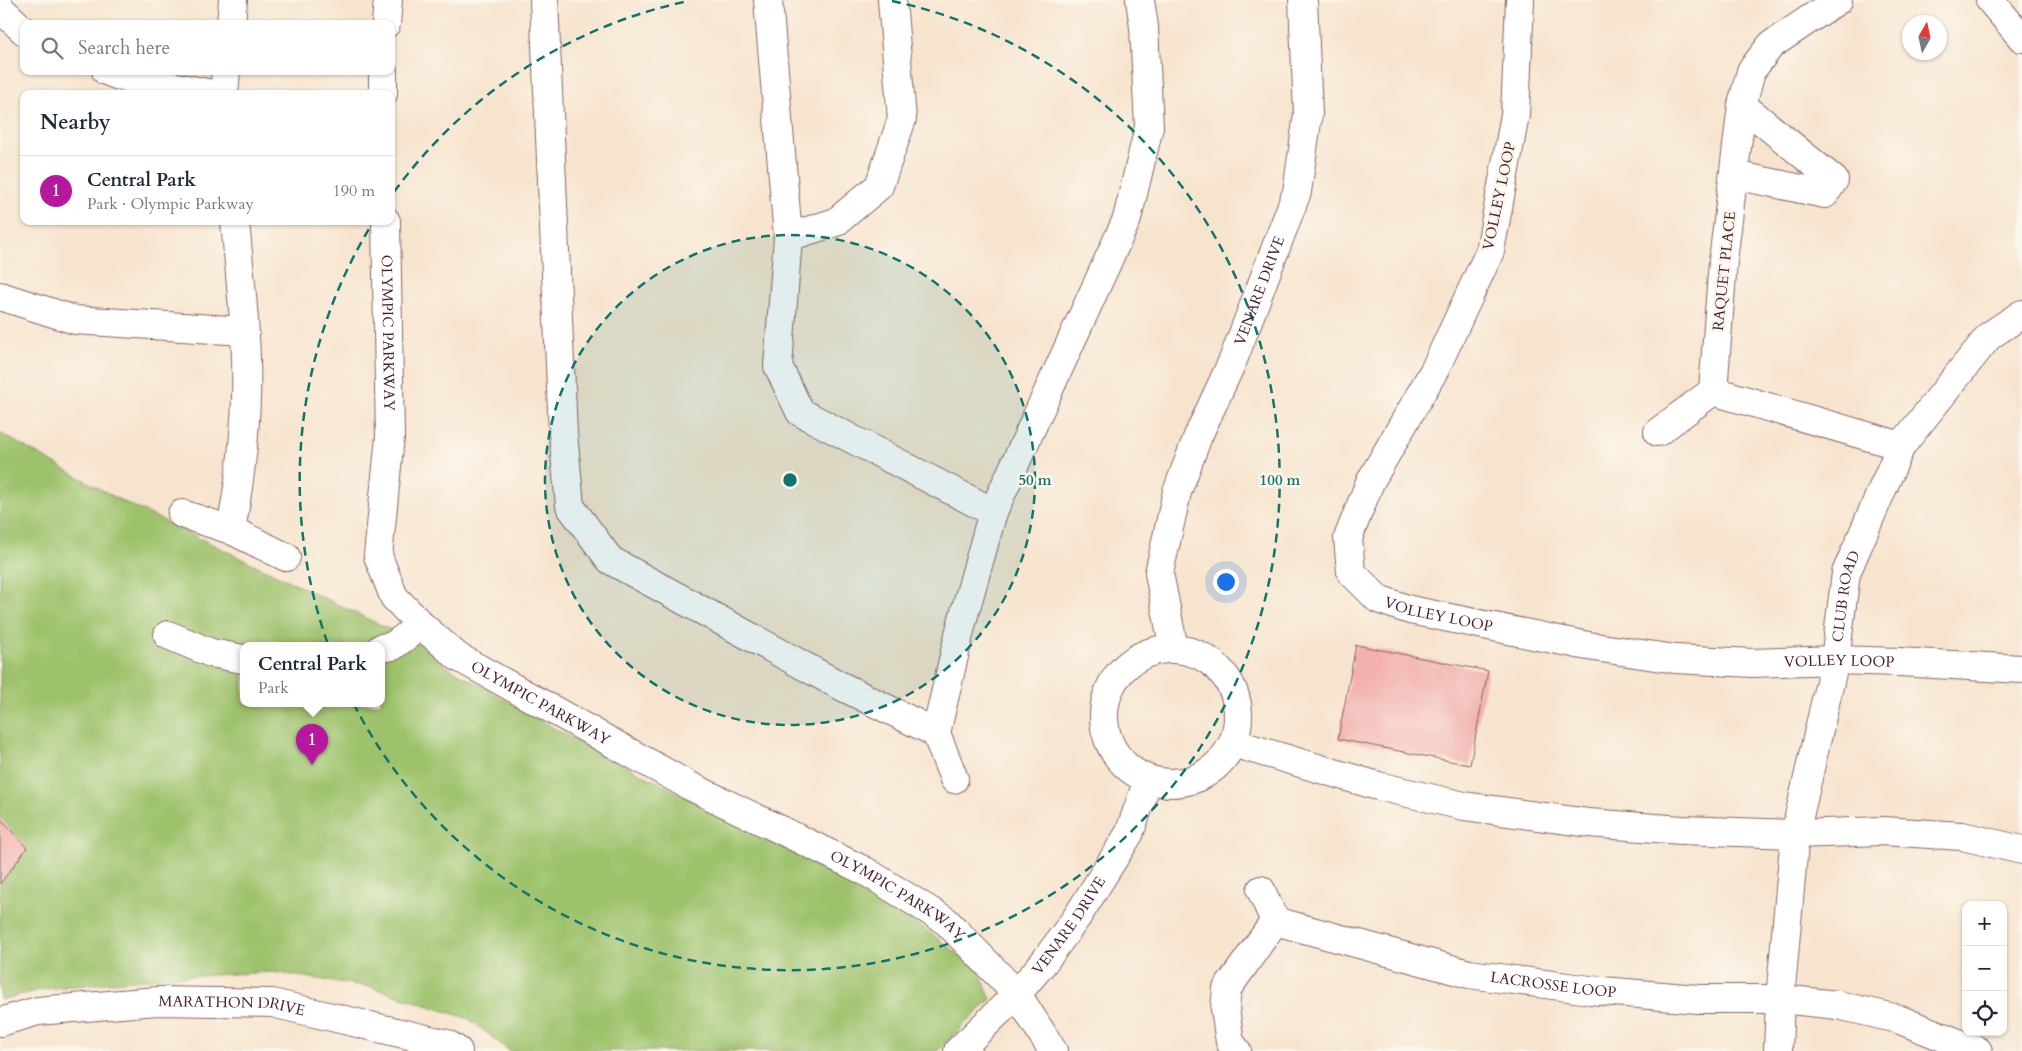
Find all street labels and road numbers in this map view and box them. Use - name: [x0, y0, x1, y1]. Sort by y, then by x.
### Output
- street label: VOLLEY LOOP: [1478, 140, 1520, 252]
- street label: RAQUET PLACE: [1708, 210, 1740, 332]
- street label: VENARE DRIVE: [1229, 233, 1289, 348]
- street label: OLYMPIC PARKWAY: [377, 255, 400, 412]
- street label: CLUB ROAD: [1827, 547, 1865, 643]
- street label: VOLLEY LOOP: [1382, 592, 1494, 636]
- street label: VOLLEY LOOP: [1783, 650, 1895, 672]
- street label: OLYMPIC PARKWAY: [467, 656, 615, 750]
- street label: OLYMPIC PARKWAY: [827, 846, 970, 945]
- street label: VENARE DRIVE: [1028, 873, 1110, 979]
- street label: LACROSSE LOOP: [1489, 967, 1617, 1002]
- street label: MARATHON DRIVE: [158, 991, 307, 1020]

